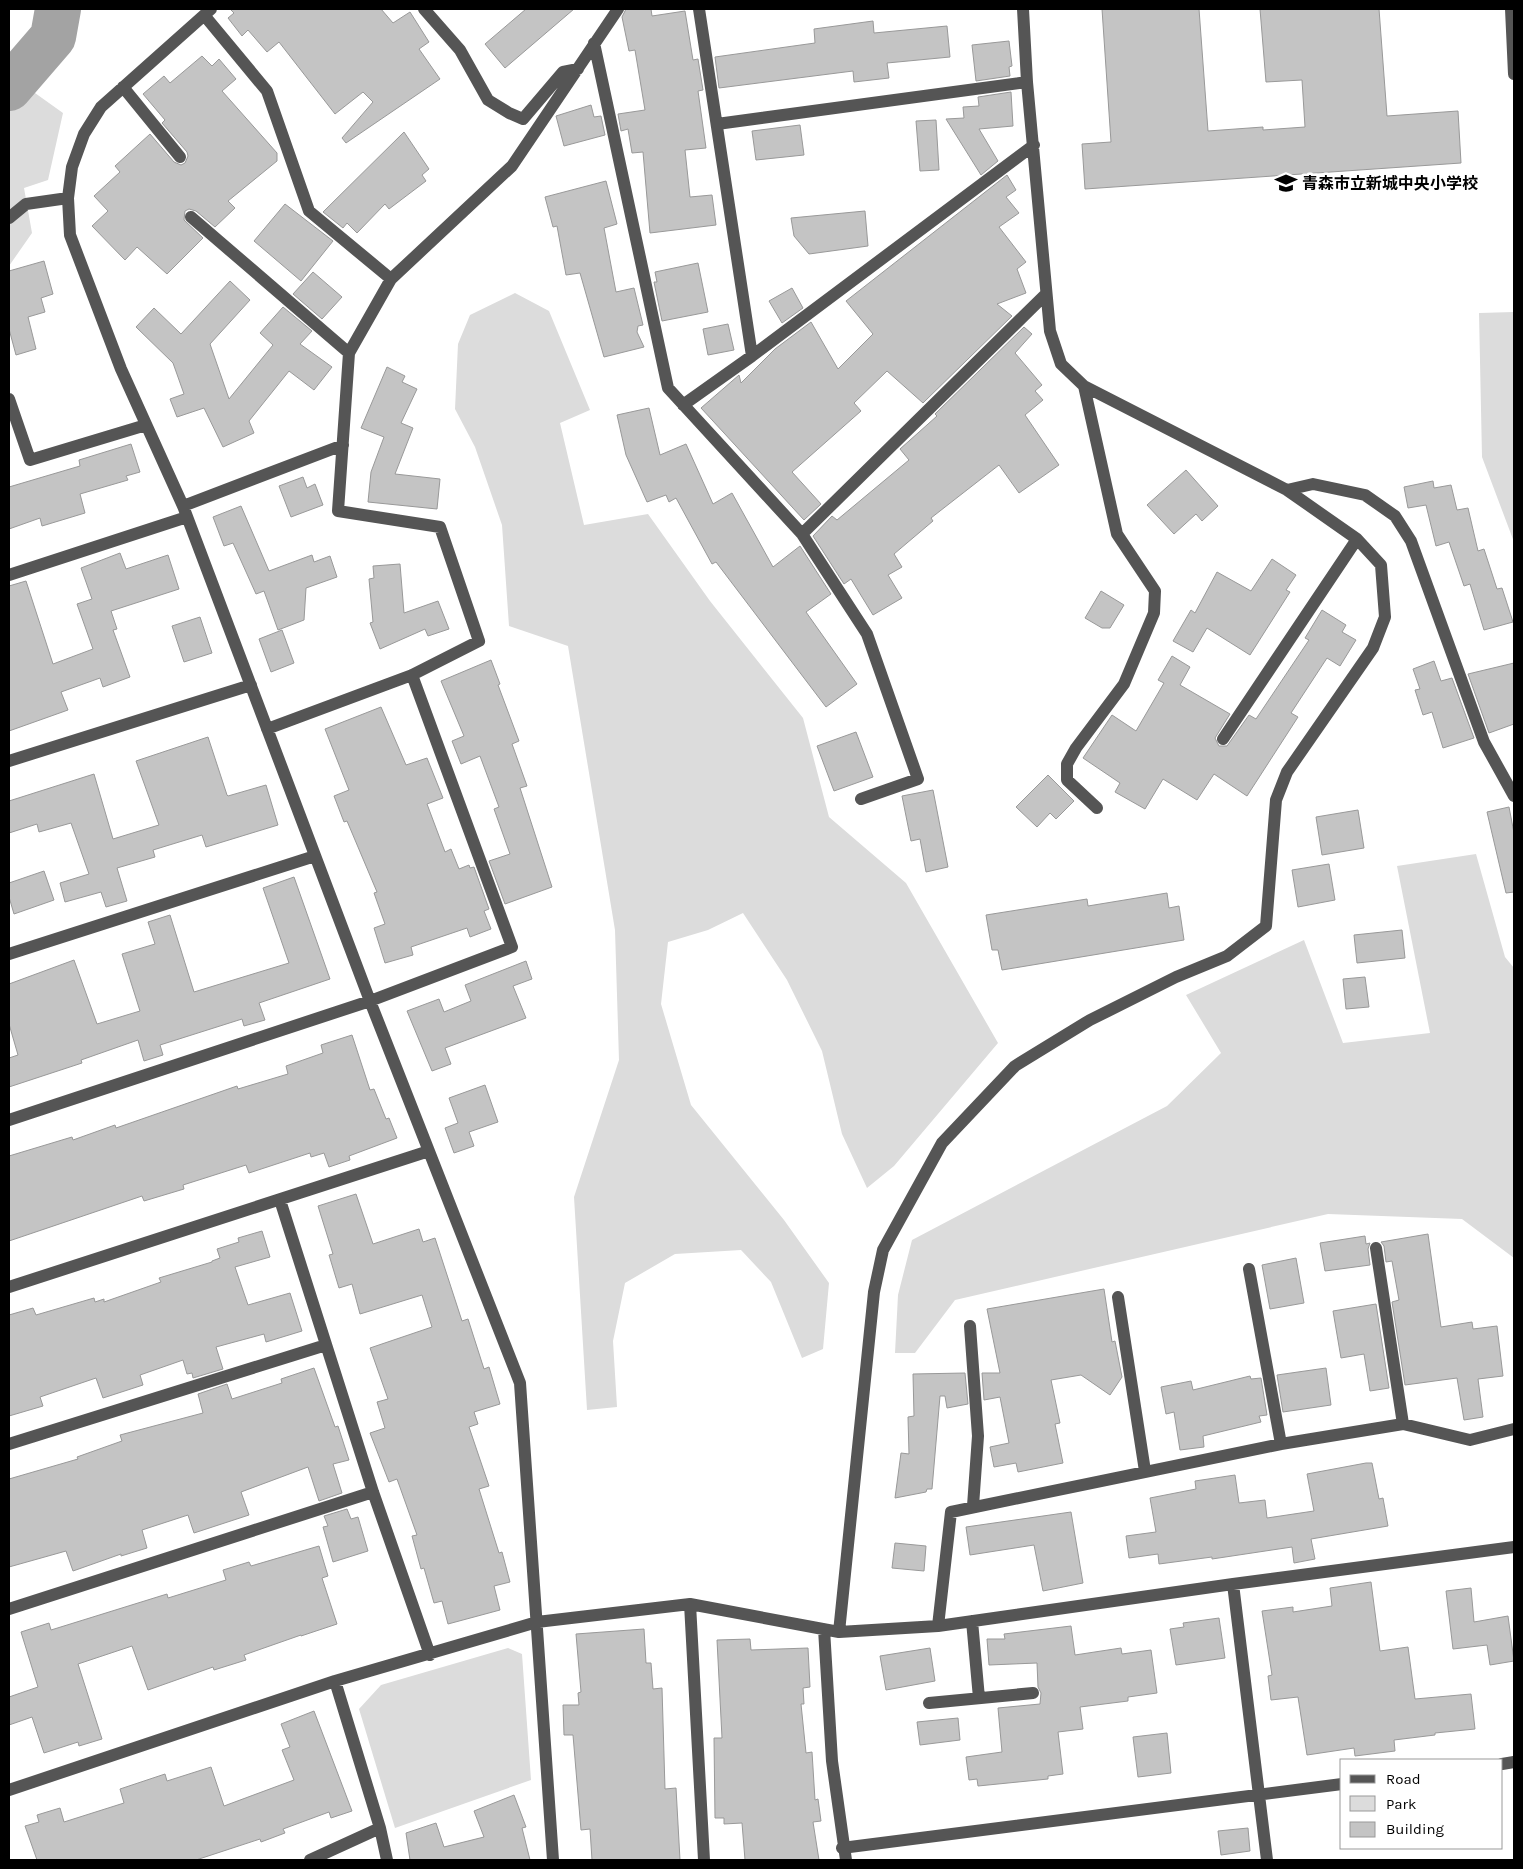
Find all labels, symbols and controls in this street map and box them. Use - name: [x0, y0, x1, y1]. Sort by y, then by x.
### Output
- school or university icon: 青森市立新城中央小学校: [1273, 170, 1299, 196]
- place label: 青森市立新城中央小学校: [1302, 174, 1478, 193]
- legend: [1340, 1759, 1503, 1849]
- text: Road: [1386, 1770, 1421, 1788]
- text: Park: [1386, 1795, 1416, 1813]
- text: Building: [1386, 1820, 1444, 1838]

